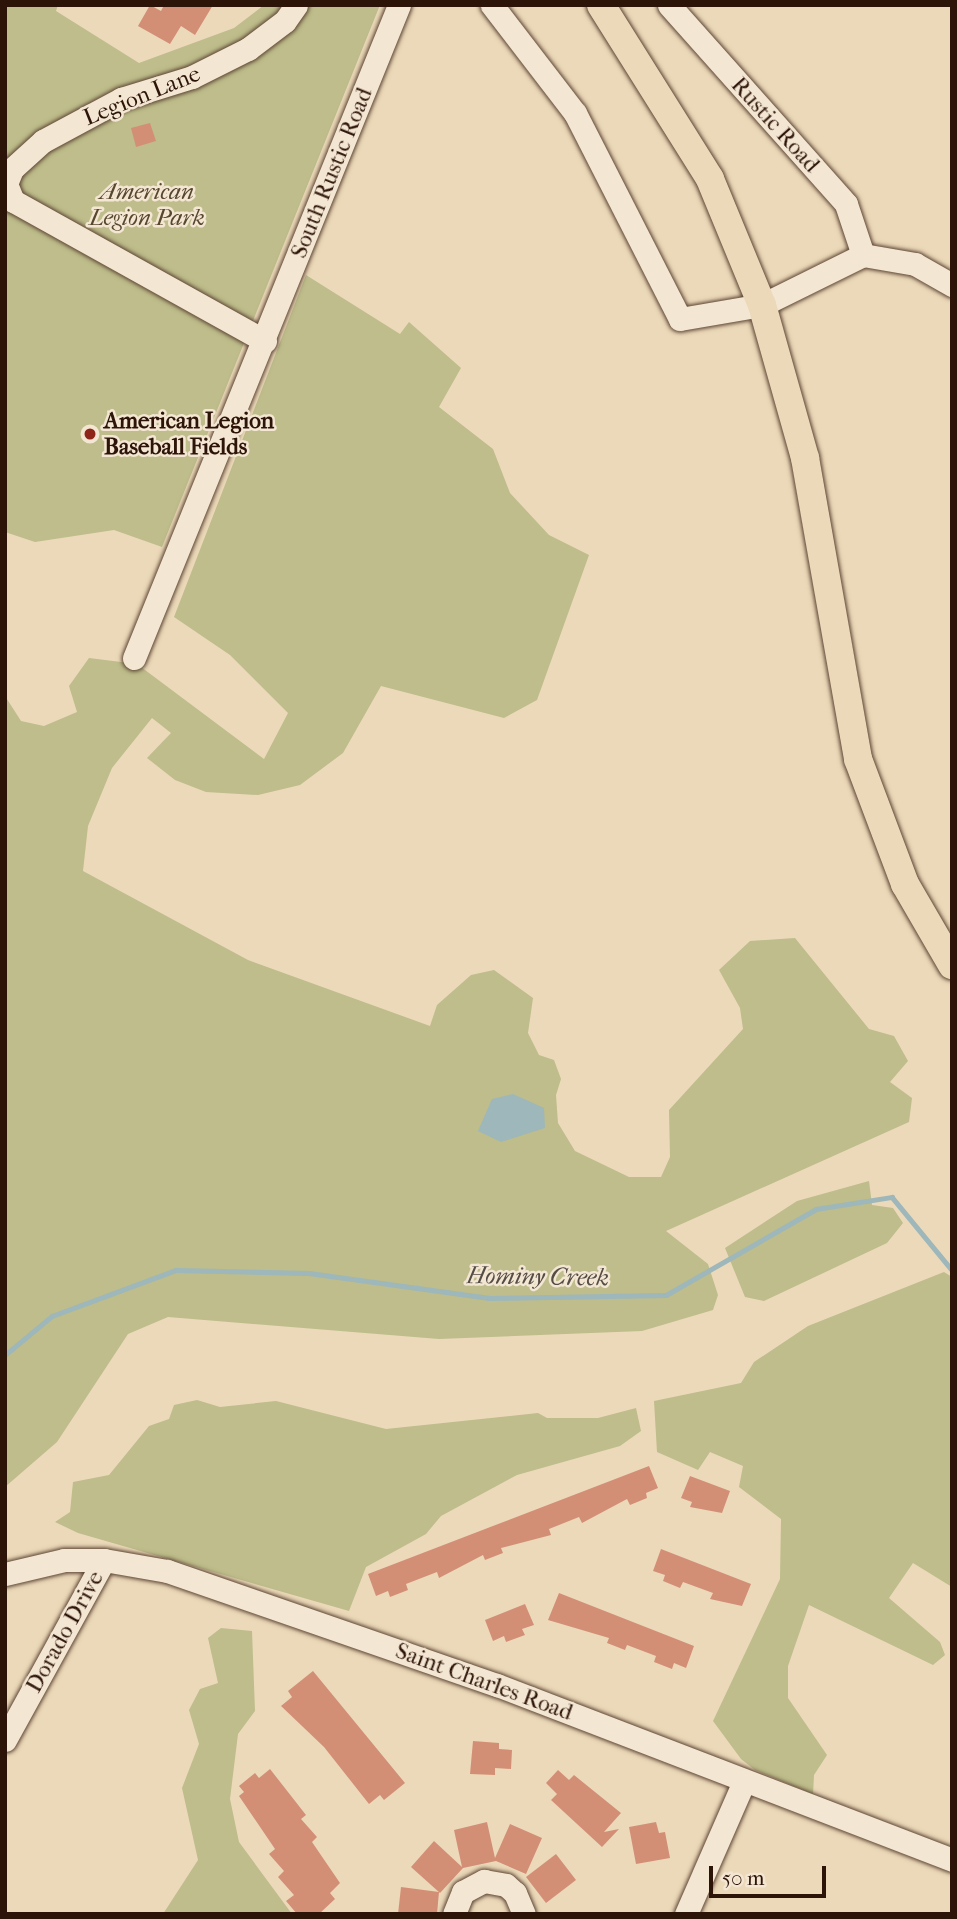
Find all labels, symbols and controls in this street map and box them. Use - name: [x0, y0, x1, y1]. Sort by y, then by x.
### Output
- street label: Legion Lane: [80, 60, 204, 132]
- street label: Rustic Road: [725, 72, 825, 178]
- street label: South Rustic Road: [285, 84, 379, 262]
- park label: American Legion Park: [89, 178, 205, 232]
- place label: American Legion Baseball Fields: [104, 407, 274, 461]
- marker: American Legion Baseball Fields: [82, 426, 98, 442]
- water label: Hominy Creek: [467, 1261, 609, 1293]
- street label: Dorado Drive: [20, 1566, 110, 1698]
- street label: Saint Charles Road: [392, 1637, 576, 1727]
- scale bar: [712, 1853, 829, 1897]
- text: 50 m: [722, 1866, 765, 1890]

